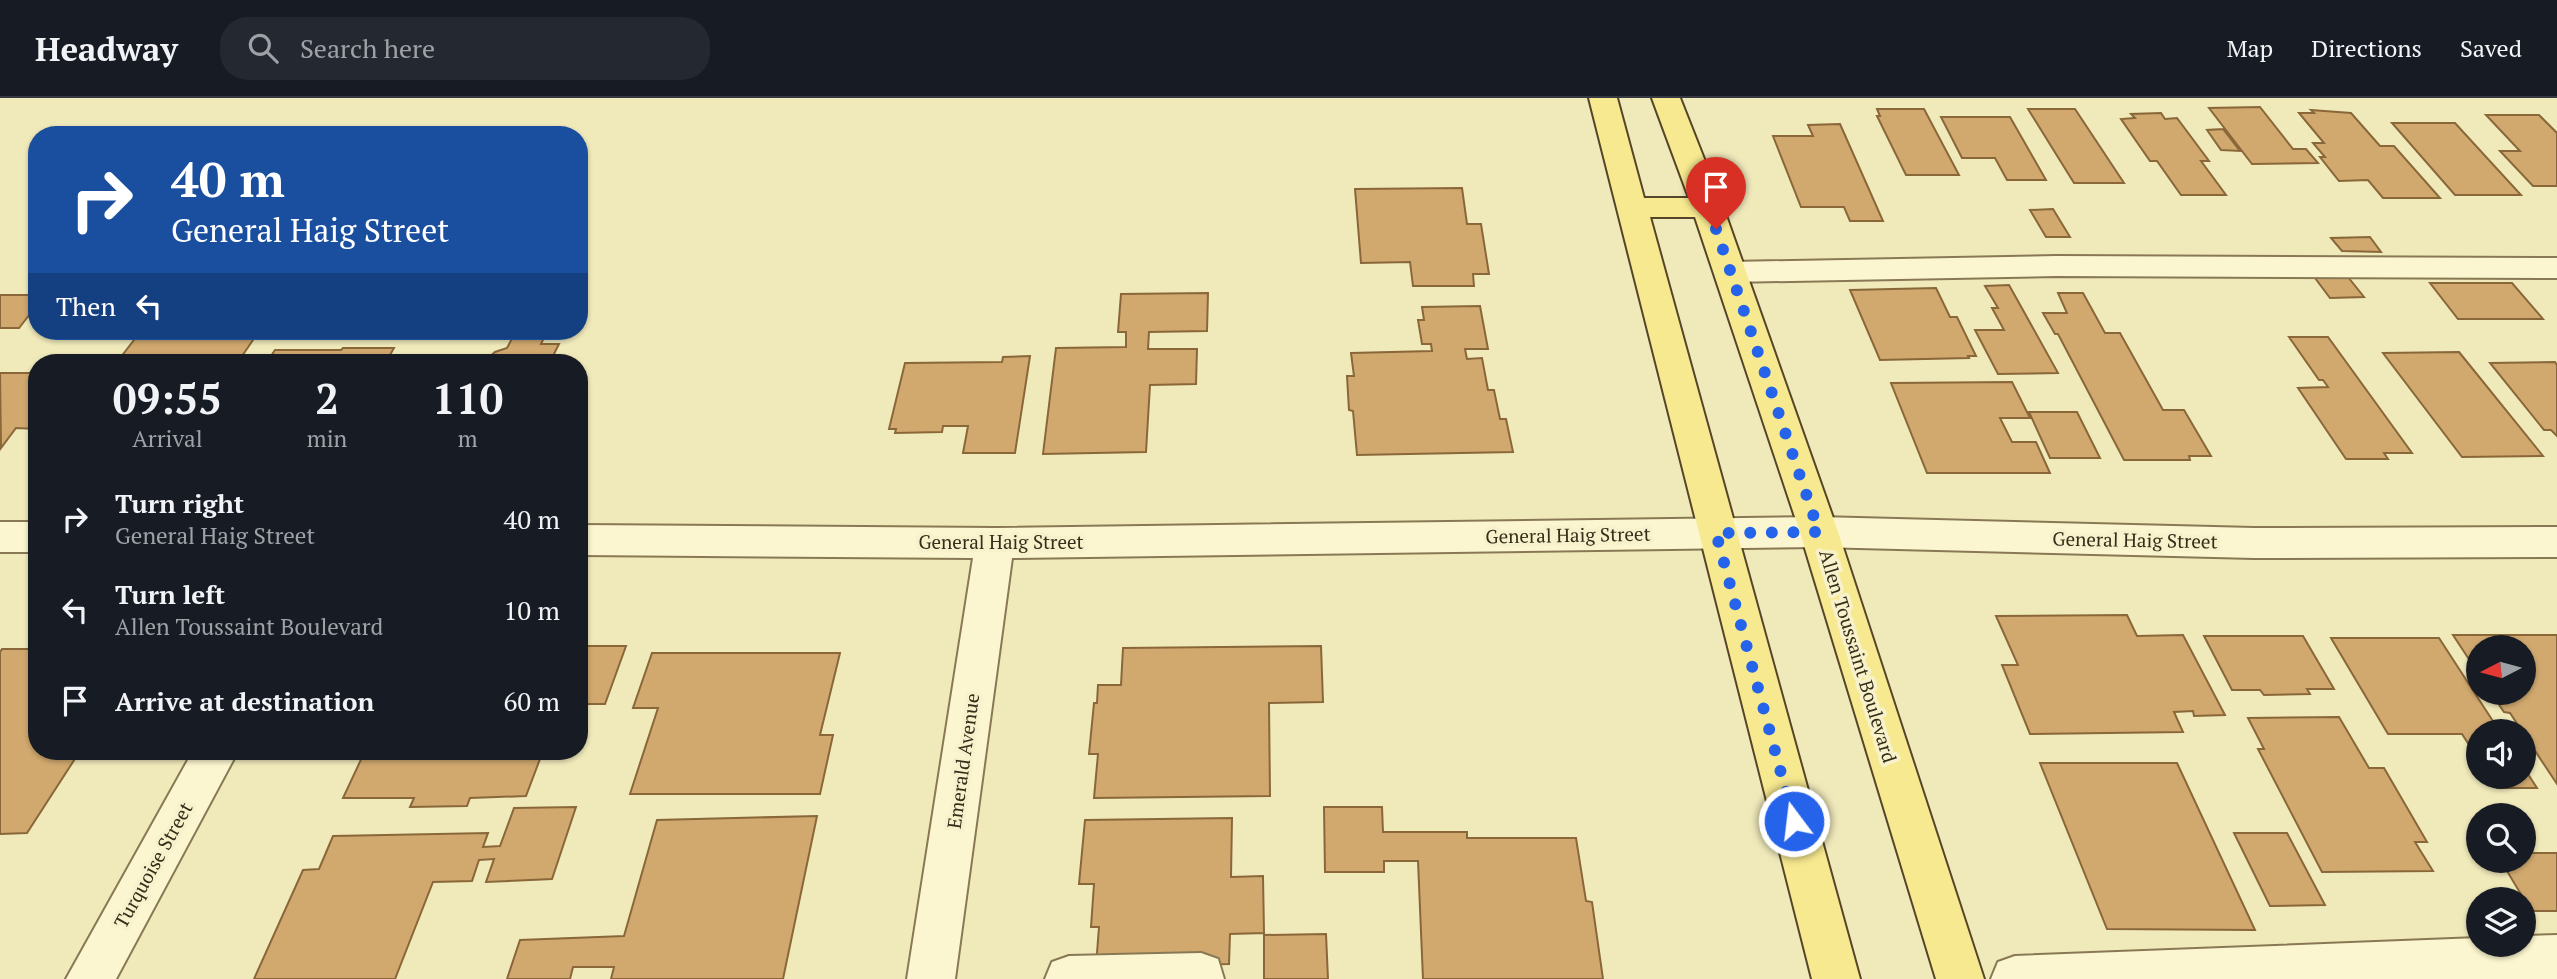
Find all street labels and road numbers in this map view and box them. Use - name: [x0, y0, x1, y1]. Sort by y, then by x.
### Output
- street label: General Haig Street: [1485, 521, 1651, 548]
- street label: General Haig Street: [2052, 526, 2218, 553]
- street label: General Haig Street: [918, 529, 1084, 554]
- street label: Allen Toussaint Boulevard: [1814, 546, 1903, 766]
- street label: Emerald Avenue: [941, 692, 984, 830]
- street label: Turquoise Street: [108, 797, 197, 932]

